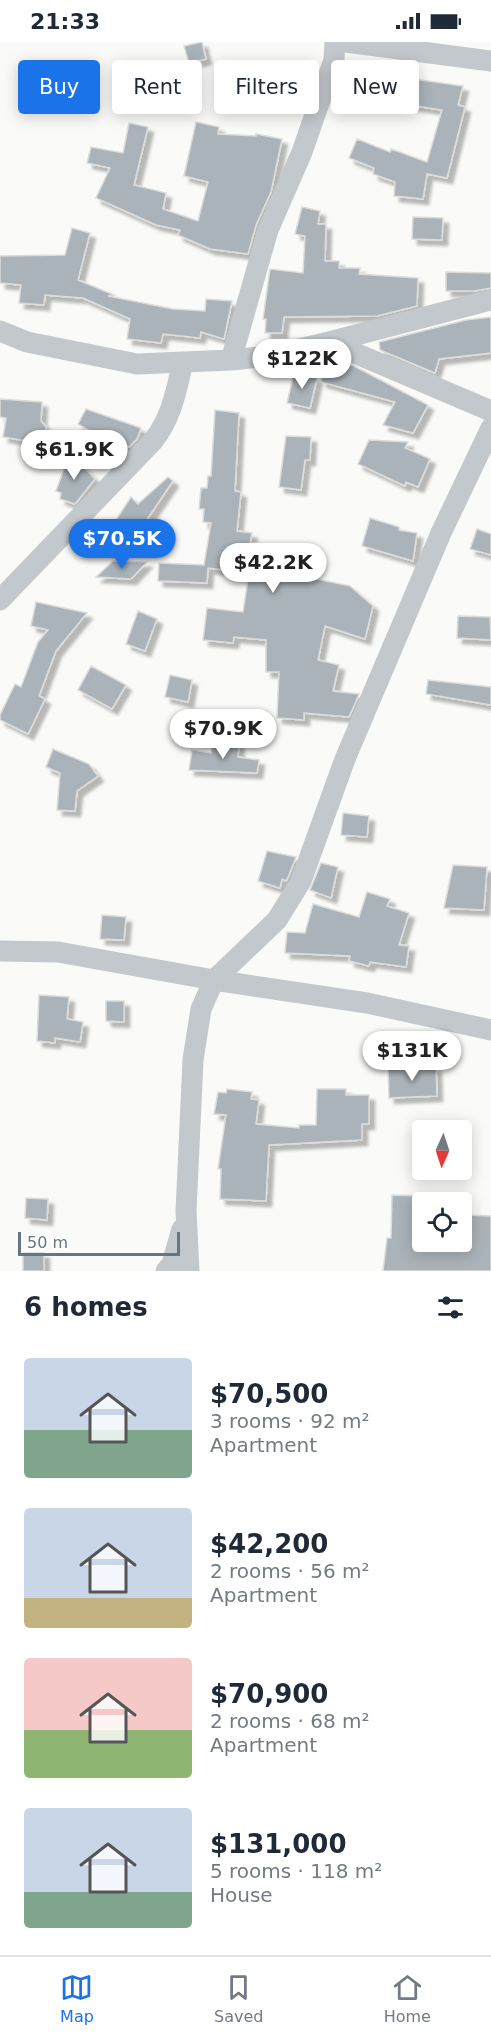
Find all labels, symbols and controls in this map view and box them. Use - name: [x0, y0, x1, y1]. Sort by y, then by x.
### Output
- text: 21:33: [30, 9, 100, 34]
- chip: Buy: [18, 60, 100, 114]
- chip: Rent: [112, 60, 202, 114]
- chip: Filters: [214, 60, 319, 114]
- chip: New: [331, 60, 419, 114]
- pin: $122K: [260, 339, 344, 390]
- text: $122K: [266, 346, 338, 370]
- pin: $61.9K: [25, 430, 123, 481]
- text: $61.9K: [35, 437, 113, 461]
- pin: $70.5K: [73, 519, 171, 570]
- text: $70.5K: [83, 526, 161, 550]
- pin: $42.2K: [224, 543, 322, 594]
- text: $42.2K: [234, 550, 312, 574]
- pin: $70.9K: [174, 709, 272, 760]
- text: $70.9K: [184, 716, 262, 740]
- pin: $131K: [370, 1031, 454, 1082]
- text: $131K: [376, 1038, 448, 1062]
- north arrow: [412, 1120, 472, 1180]
- map controls: [412, 1120, 472, 1252]
- button: locate: [412, 1192, 472, 1252]
- scale bar: [18, 1229, 180, 1256]
- text: 50 m: [27, 1233, 68, 1252]
- icon: filters: [434, 1291, 467, 1324]
- text: 6 homes: [24, 1292, 148, 1322]
- text: $70,500: [210, 1379, 328, 1409]
- icon: home: [72, 1382, 144, 1454]
- text: 3 rooms · 92 m²: [210, 1409, 370, 1433]
- text: Apartment: [210, 1433, 317, 1457]
- text: $42,200: [210, 1529, 328, 1559]
- icon: home: [72, 1532, 144, 1604]
- text: 2 rooms · 56 m²: [210, 1559, 370, 1583]
- text: Apartment: [210, 1583, 317, 1607]
- text: $70,900: [210, 1679, 328, 1709]
- icon: home: [72, 1682, 144, 1754]
- text: 2 rooms · 68 m²: [210, 1709, 370, 1733]
- text: Apartment: [210, 1733, 317, 1757]
- text: $131,000: [210, 1829, 347, 1859]
- icon: home: [72, 1832, 144, 1904]
- text: 5 rooms · 118 m²: [210, 1859, 382, 1883]
- text: House: [210, 1883, 273, 1907]
- tab: Map: [60, 1971, 94, 2026]
- tab: Saved: [214, 1971, 263, 2026]
- tab: Home: [384, 1971, 431, 2026]

